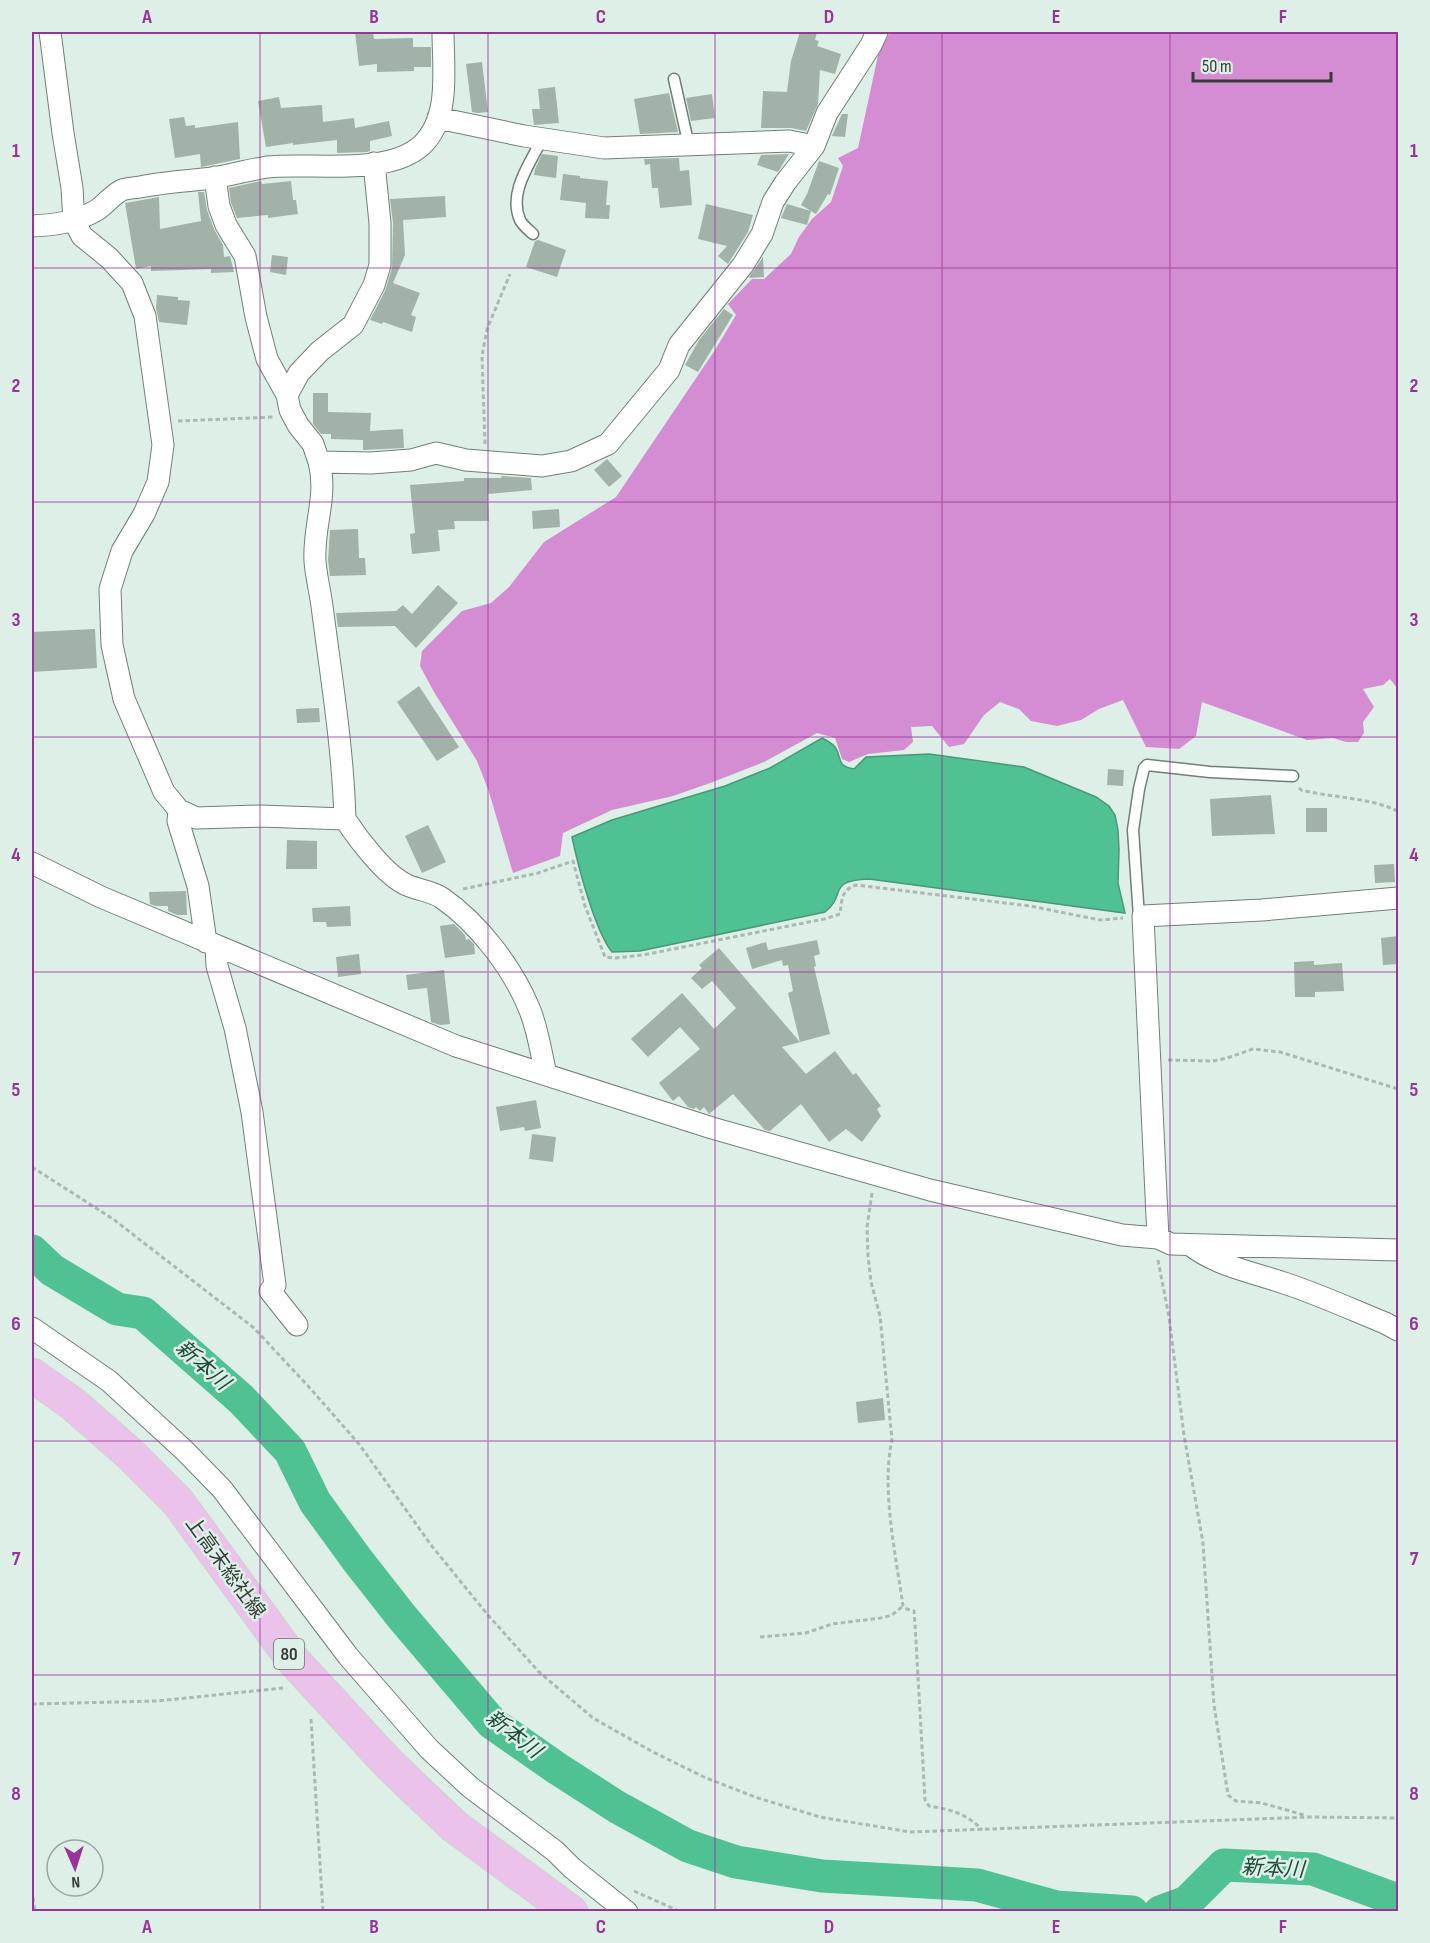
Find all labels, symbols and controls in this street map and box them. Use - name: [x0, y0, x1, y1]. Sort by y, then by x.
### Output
- text: A: [141, 5, 152, 29]
- text: B: [369, 5, 379, 29]
- text: C: [596, 5, 606, 29]
- text: D: [824, 5, 834, 29]
- text: E: [1052, 5, 1060, 29]
- text: F: [1279, 5, 1287, 29]
- scale bar: [1193, 45, 1331, 83]
- text: 50 m: [1202, 56, 1232, 77]
- text: 1: [12, 139, 20, 163]
- text: 1: [1410, 139, 1418, 163]
- text: 2: [12, 374, 20, 398]
- text: 2: [1410, 374, 1418, 398]
- text: 3: [12, 608, 21, 632]
- text: 3: [1410, 608, 1419, 632]
- text: 4: [11, 843, 21, 867]
- text: 4: [1409, 843, 1419, 867]
- text: 5: [12, 1078, 21, 1102]
- text: 5: [1410, 1078, 1419, 1102]
- text: 6: [11, 1312, 21, 1336]
- text: 6: [1409, 1312, 1419, 1336]
- water label: 新本川: [171, 1335, 236, 1397]
- street label: 上高末総社線: [180, 1512, 270, 1623]
- text: 7: [12, 1547, 21, 1571]
- text: 7: [1410, 1547, 1419, 1571]
- road number: 80: [274, 1639, 304, 1669]
- water label: 新本川: [481, 1705, 548, 1765]
- text: 8: [11, 1782, 21, 1806]
- text: 8: [1409, 1782, 1419, 1806]
- north arrow: [45, 1838, 105, 1898]
- water label: 新本川: [1241, 1854, 1307, 1883]
- text: N: [71, 1872, 80, 1891]
- text: A: [141, 1915, 152, 1939]
- text: B: [369, 1915, 379, 1939]
- text: C: [596, 1915, 606, 1939]
- text: D: [824, 1915, 834, 1939]
- text: E: [1052, 1915, 1060, 1939]
- text: F: [1279, 1915, 1287, 1939]

